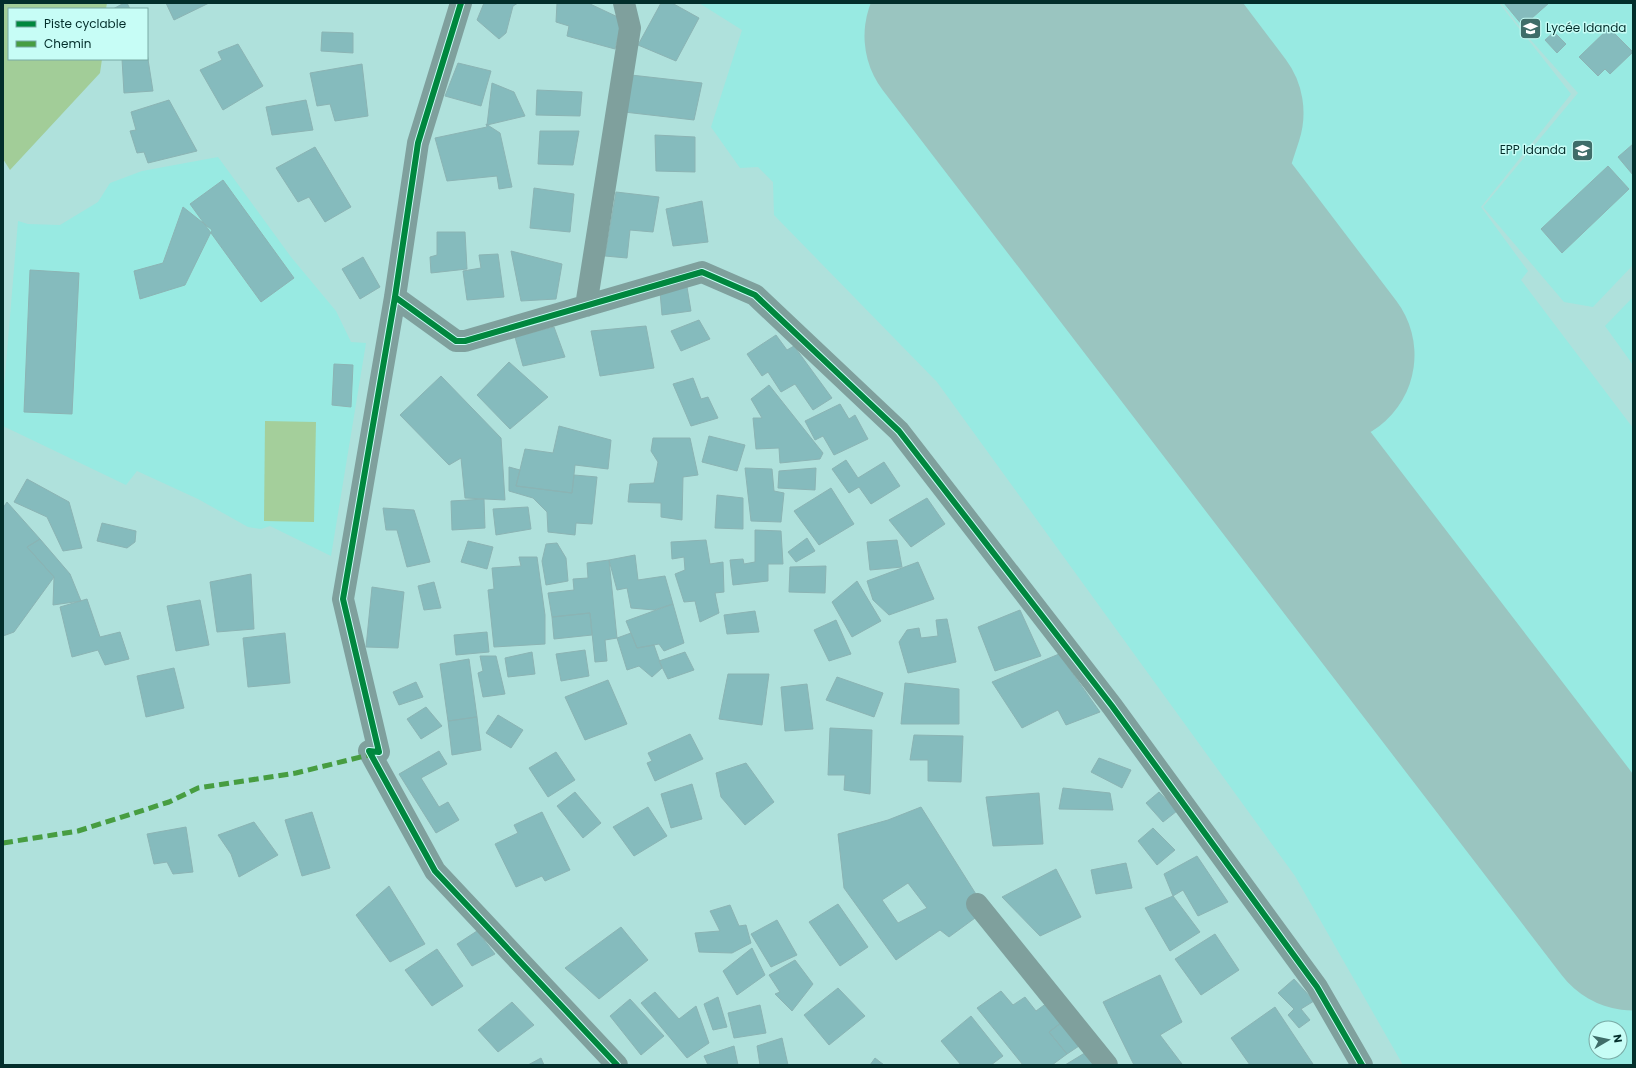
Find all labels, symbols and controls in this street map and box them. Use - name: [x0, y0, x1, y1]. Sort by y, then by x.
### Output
- legend: [8, 8, 148, 60]
- text: Piste cyclable: [44, 15, 126, 32]
- school or university icon: Lycée Idanda: [1517, 15, 1543, 41]
- place label: Lycée Idanda: [1546, 19, 1626, 36]
- text: Chemin: [44, 35, 91, 52]
- school or university icon: EPP Idanda: [1569, 137, 1595, 163]
- place label: EPP Idanda: [1500, 141, 1566, 158]
- north arrow: [1588, 1020, 1628, 1060]
- text: N: [1609, 1033, 1626, 1044]

